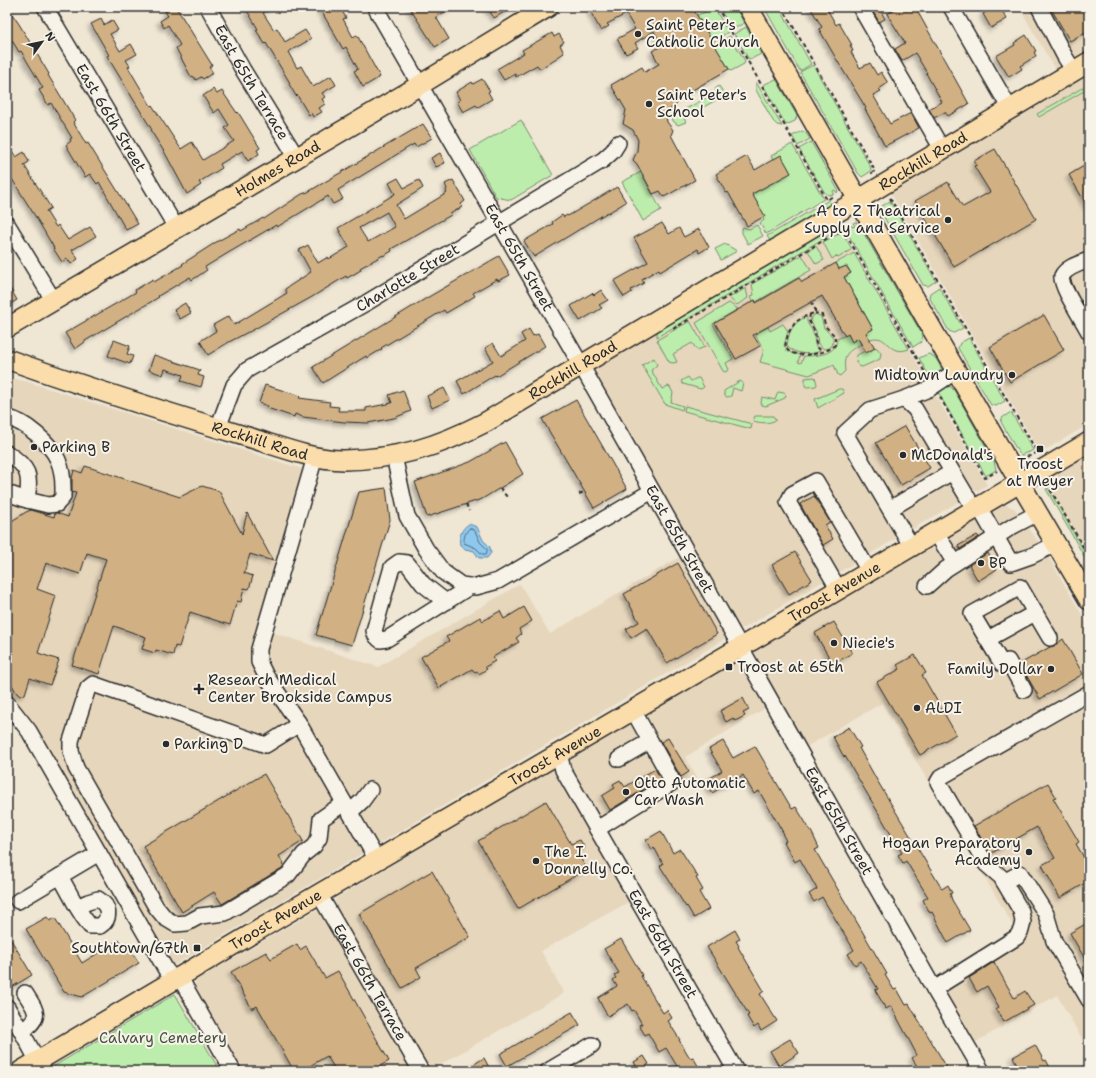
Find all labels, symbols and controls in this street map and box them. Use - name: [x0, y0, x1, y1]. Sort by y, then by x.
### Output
- place label: Saint Peter's Catholic Church: [646, 15, 759, 52]
- street label: East 65th Terrace: [210, 21, 293, 144]
- north arrow: [22, 22, 62, 62]
- text: N: [41, 29, 59, 45]
- marker: Saint Peter's Catholic Church: [633, 29, 643, 39]
- street label: East 66th Street: [71, 60, 151, 176]
- place label: Saint Peter's School: [657, 85, 747, 122]
- marker: Saint Peter's School: [644, 99, 654, 109]
- street label: Rockhill Road: [875, 127, 971, 195]
- street label: Holmes Road: [231, 136, 324, 202]
- street label: East 65th Street: [480, 200, 558, 315]
- place label: A to Z Theatrical Supply and Service: [804, 201, 940, 238]
- marker: A to Z Theatrical Supply and Service: [943, 215, 953, 225]
- street label: Charlotte Street: [352, 239, 463, 317]
- street label: Rockhill Road: [525, 336, 621, 404]
- place label: Midtown Laundry: [874, 365, 1004, 385]
- marker: Midtown Laundry: [1007, 370, 1017, 380]
- street label: Rockhill Road: [209, 417, 311, 465]
- place label: Parking B: [42, 437, 110, 457]
- marker: Parking B: [29, 442, 39, 452]
- marker: Troost at Meyer: [1035, 444, 1045, 454]
- place label: McDonald's: [911, 445, 993, 465]
- marker: McDonald's: [898, 450, 908, 460]
- place label: Troost at Meyer: [1006, 454, 1074, 491]
- street label: East 65th Street: [641, 481, 718, 597]
- place label: BP: [989, 553, 1007, 573]
- street label: Troost Avenue: [785, 557, 884, 627]
- marker: BP: [976, 558, 986, 568]
- place label: Niecie's: [842, 633, 895, 653]
- marker: Niecie's: [829, 638, 839, 648]
- place label: Troost at 65th: [737, 657, 844, 677]
- place label: Family Dollar: [947, 659, 1043, 679]
- marker: Troost at 65th: [724, 662, 734, 672]
- marker: Family Dollar: [1046, 664, 1056, 674]
- place label: Research Medical Center Brookside Campus: [208, 670, 392, 707]
- marker: Research Medical Center Brookside Campus: [193, 683, 205, 695]
- place label: ALDI: [925, 698, 962, 718]
- marker: ALDI: [912, 703, 922, 713]
- street label: Troost Avenue: [505, 721, 605, 791]
- place label: Parking D: [174, 734, 243, 754]
- marker: Parking D: [161, 739, 171, 749]
- street label: East 65th Street: [800, 763, 878, 879]
- place label: Otto Automatic Car Wash: [634, 773, 746, 810]
- marker: Otto Automatic Car Wash: [621, 787, 631, 797]
- place label: Hogan Preparatory Academy: [882, 833, 1021, 870]
- place label: The I. Donnelly Co.: [544, 842, 633, 879]
- marker: Hogan Preparatory Academy: [1024, 847, 1034, 857]
- marker: The I. Donnelly Co.: [531, 856, 541, 866]
- street label: Troost Avenue: [226, 885, 325, 955]
- street label: East 66th Street: [624, 886, 702, 1002]
- street label: East 66th Terrace: [328, 920, 412, 1044]
- place label: Southtown/67th: [71, 938, 189, 958]
- marker: Southtown/67th: [192, 943, 202, 953]
- park label: Calvary Cemetery: [99, 1028, 227, 1048]

